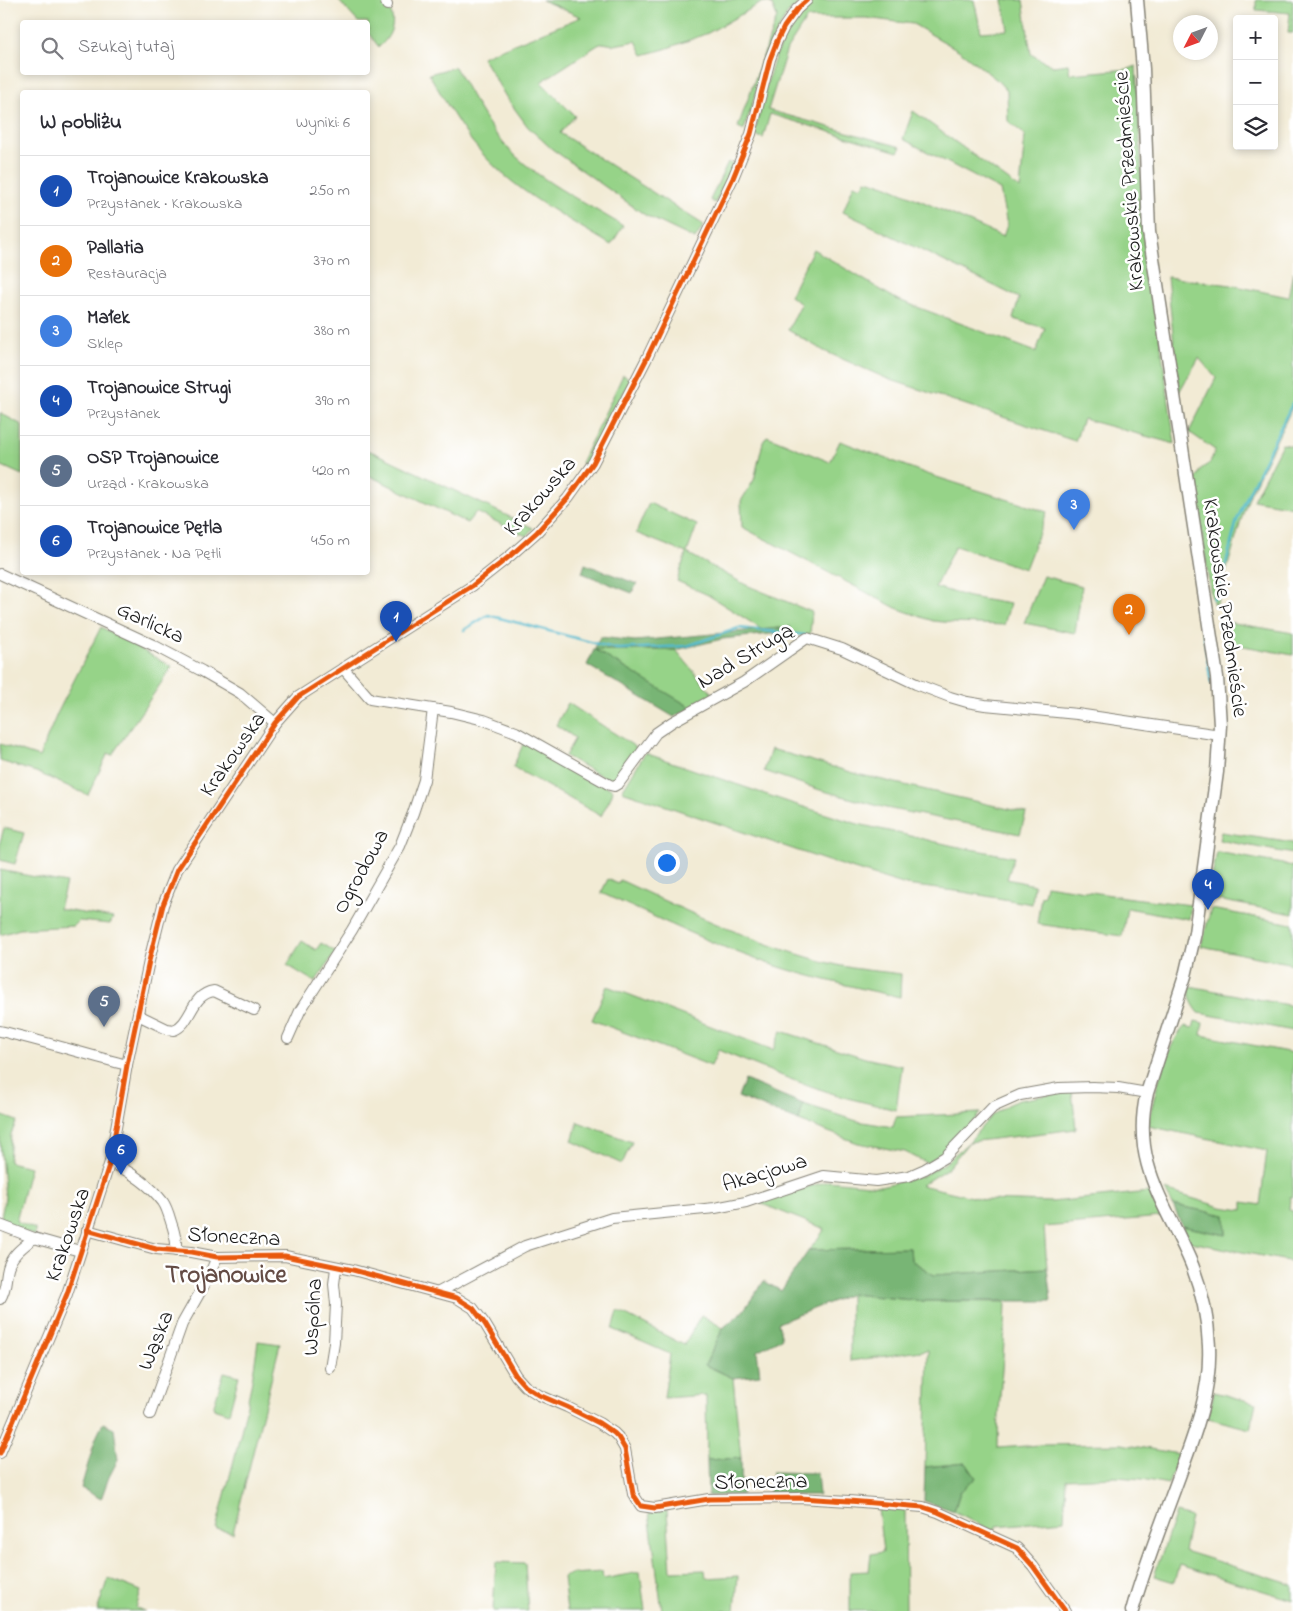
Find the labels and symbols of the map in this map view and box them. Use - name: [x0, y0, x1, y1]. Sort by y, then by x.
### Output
- north arrow: [1173, 15, 1218, 60]
- street label: Krakowskie Przedmieście: [1106, 70, 1154, 292]
- street label: Krakowska: [497, 450, 585, 544]
- pin: 3: [1058, 489, 1090, 530]
- street label: Krakowskie Przedmieście: [1193, 497, 1255, 719]
- street label: Garlicka: [111, 594, 189, 654]
- pin: 2: [1113, 594, 1145, 635]
- pin: 1: [380, 601, 412, 642]
- street label: Nad Strugą: [692, 616, 801, 699]
- street label: Krakowska: [193, 706, 275, 804]
- street label: Ogrodowa: [326, 824, 399, 921]
- your location: [654, 850, 680, 876]
- pin: 4: [1192, 869, 1224, 910]
- pin: 5: [88, 986, 120, 1027]
- pin: 6: [105, 1134, 137, 1175]
- street label: Akacjowa: [719, 1146, 811, 1202]
- street label: Krakowska: [38, 1184, 100, 1286]
- street label: Słoneczna: [187, 1220, 281, 1256]
- district label: Trojanowice: [165, 1258, 288, 1294]
- street label: Wspólna: [296, 1278, 332, 1356]
- street label: Wąska: [131, 1306, 183, 1376]
- street label: Słoneczna: [714, 1466, 808, 1500]

